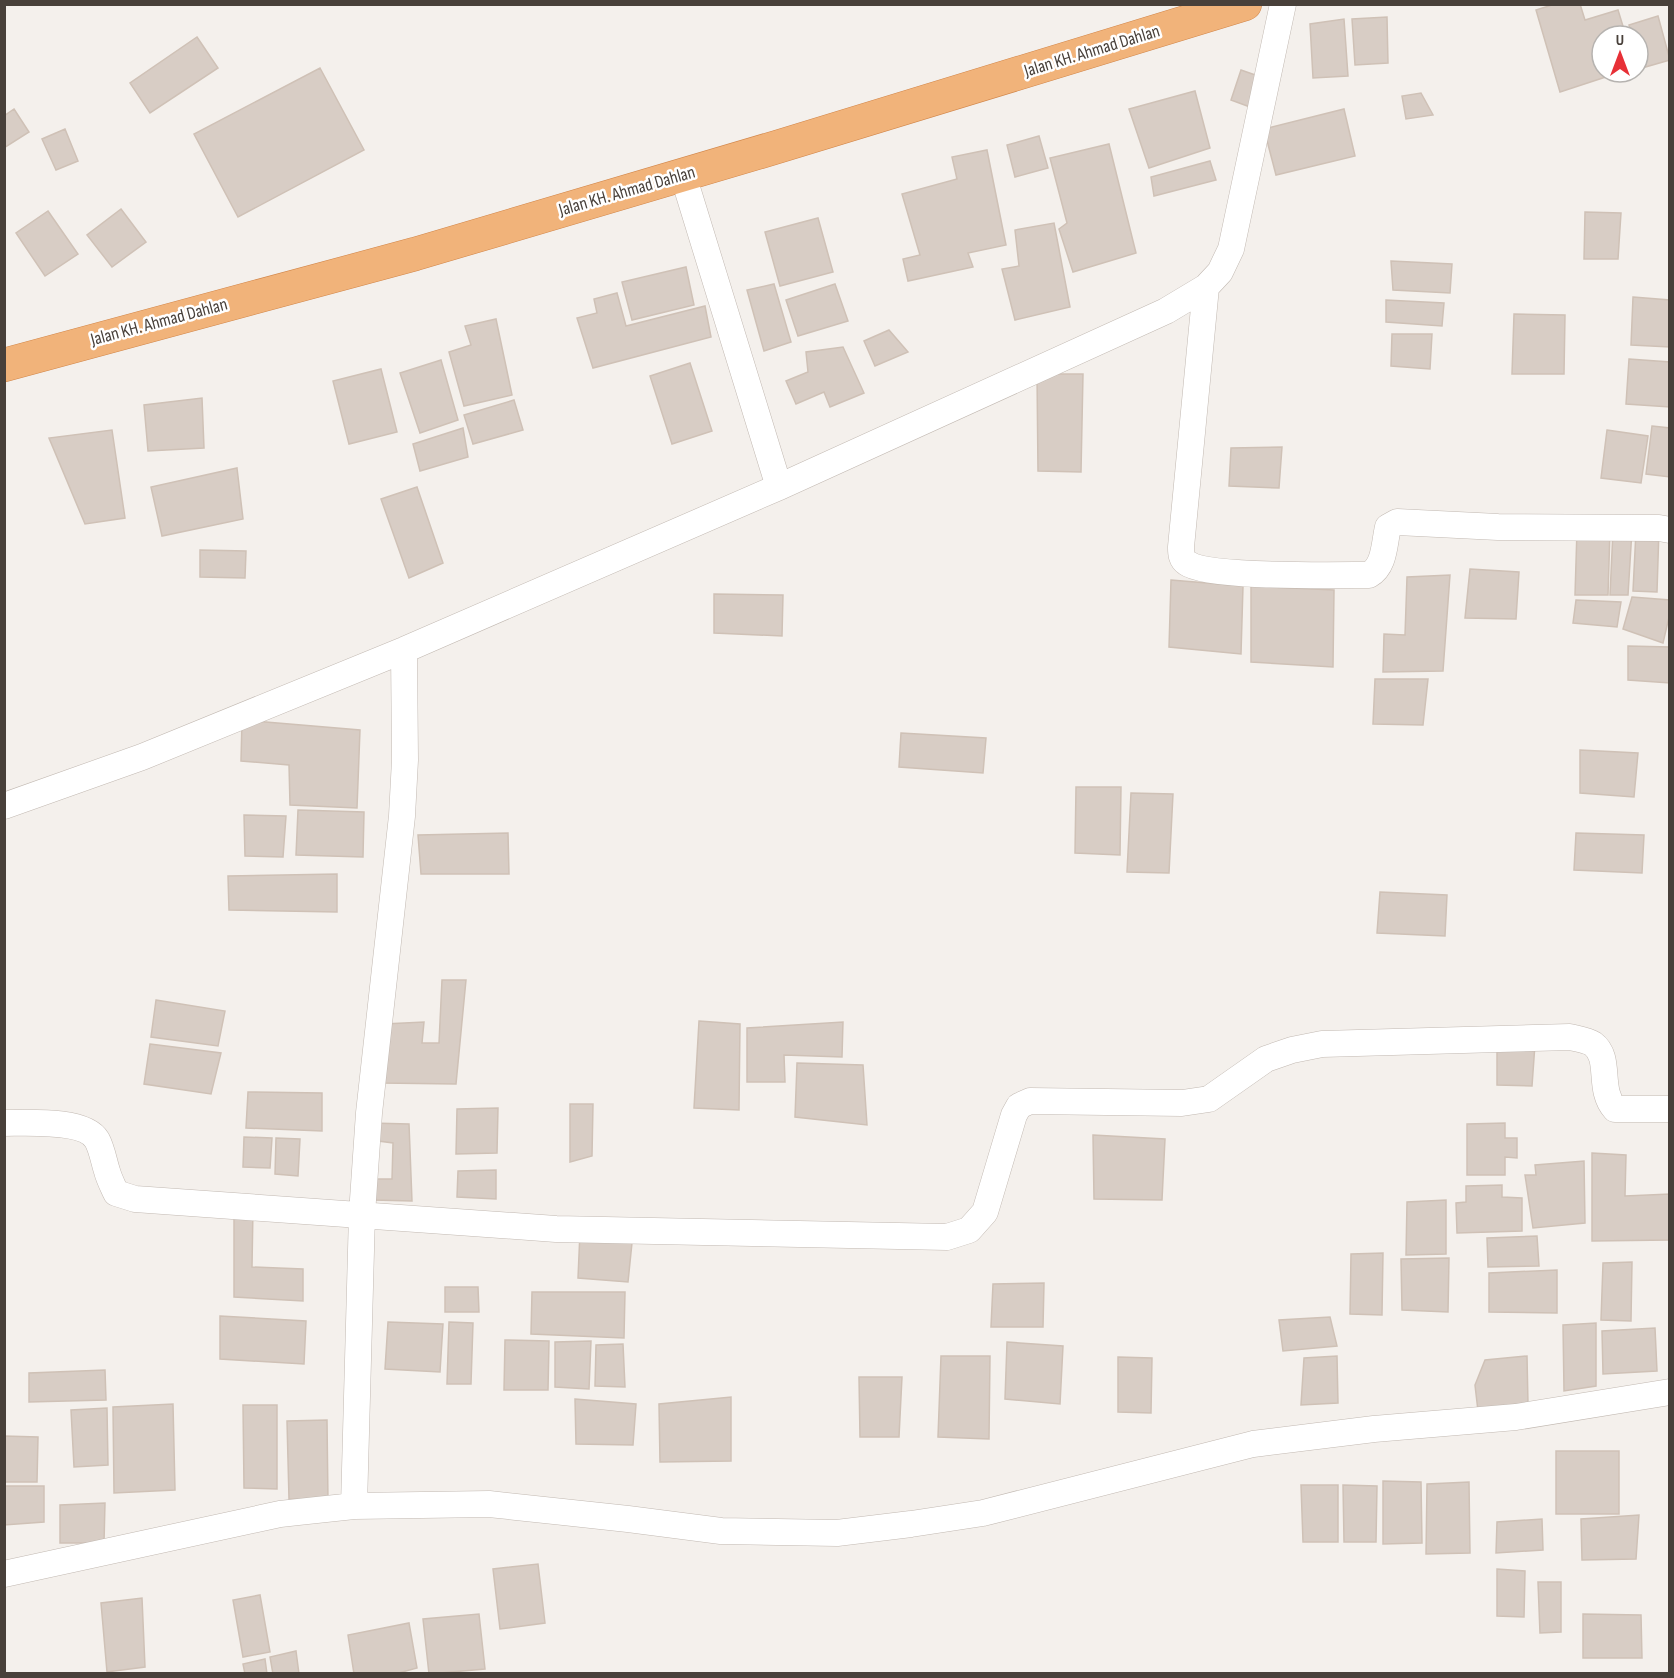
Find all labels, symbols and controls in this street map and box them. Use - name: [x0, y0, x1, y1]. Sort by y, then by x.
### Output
- street label: Jalan KH. Ahmad Dahlan: [1021, 20, 1162, 82]
- north arrow: [1590, 24, 1650, 84]
- text: U: [1616, 31, 1624, 50]
- street label: Jalan KH. Ahmad Dahlan: [555, 162, 698, 221]
- street label: Jalan KH. Ahmad Dahlan: [87, 294, 230, 351]

